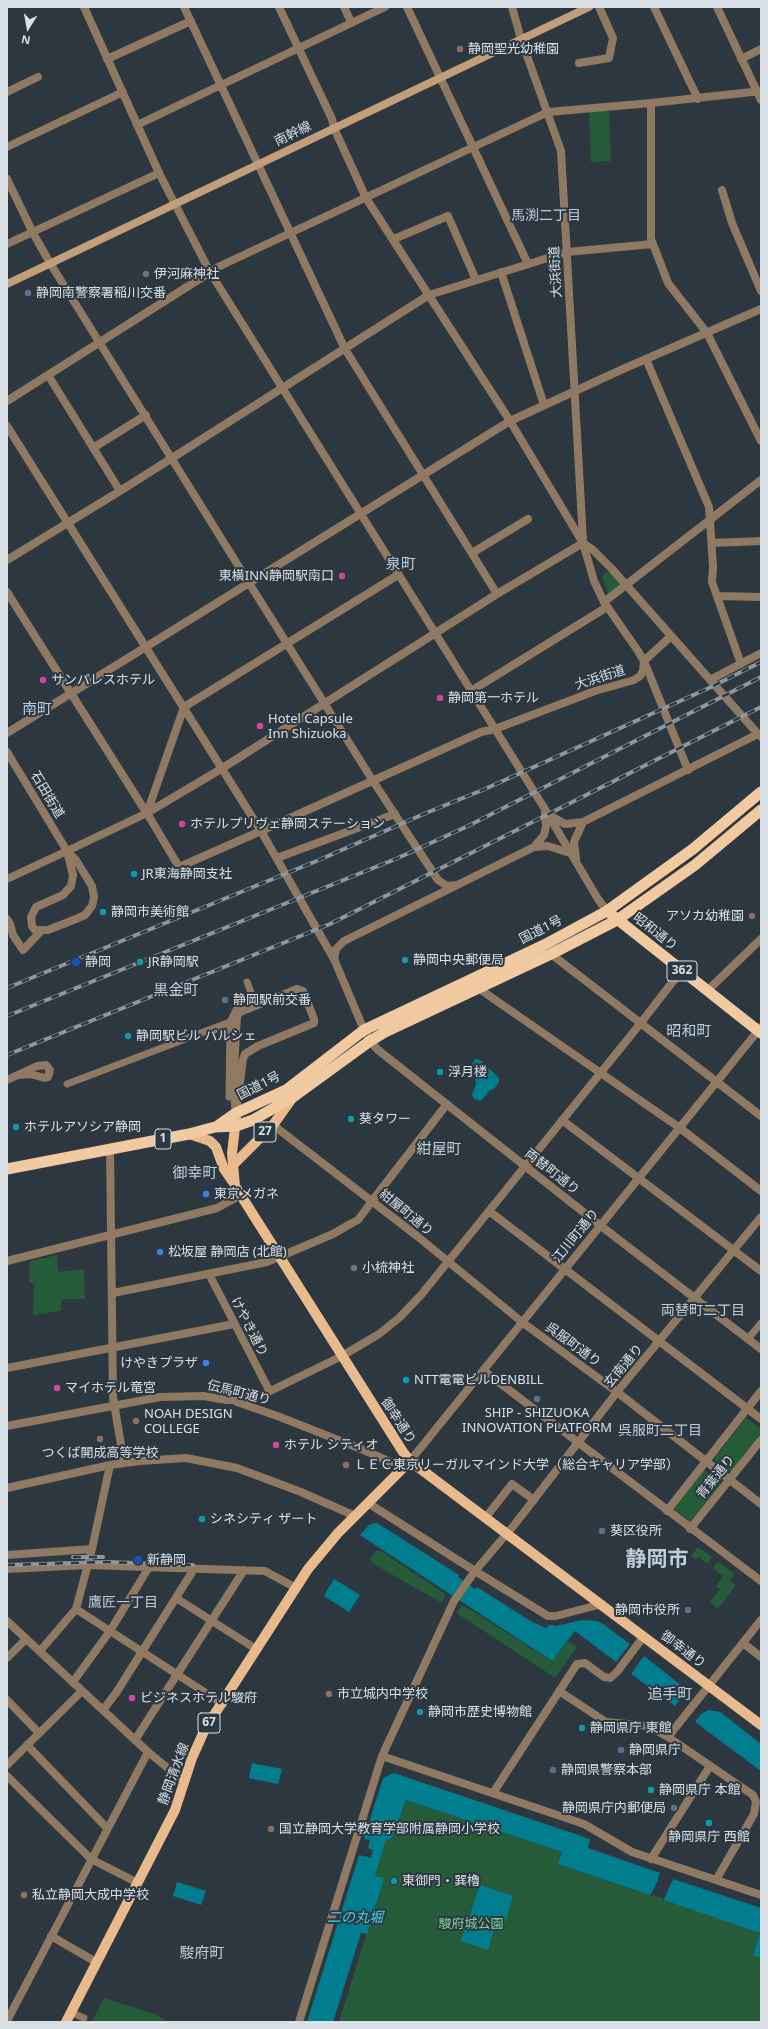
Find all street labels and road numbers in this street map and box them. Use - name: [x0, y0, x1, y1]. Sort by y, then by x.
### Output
- street label: 南幹線: [272, 118, 314, 150]
- street label: 大浜街道: [547, 246, 565, 298]
- street label: 大浜街道: [573, 663, 627, 693]
- street label: 石田街道: [27, 769, 67, 821]
- street label: 昭和通り: [630, 910, 680, 954]
- street label: 国道1号: [517, 913, 565, 947]
- road number: 362: [667, 961, 697, 981]
- street label: 国道1号: [235, 1069, 283, 1103]
- road number: 27: [254, 1122, 276, 1142]
- road number: 1: [155, 1129, 171, 1149]
- street label: 両替町通り: [522, 1146, 582, 1198]
- street label: 紺屋町通り: [376, 1186, 436, 1240]
- street label: 江川町通り: [549, 1206, 603, 1266]
- street label: けやき通り: [227, 1295, 271, 1359]
- street label: 呉服町通り: [542, 1320, 604, 1370]
- street label: 玄南通り: [601, 1341, 647, 1391]
- street label: 伝馬町通り: [206, 1378, 272, 1408]
- street label: 御幸通り: [377, 1395, 419, 1447]
- street label: 青葉通り: [694, 1452, 738, 1502]
- street label: 御幸通り: [658, 1628, 708, 1672]
- road number: 67: [198, 1713, 220, 1733]
- street label: 静岡清水線: [156, 1741, 192, 1807]

